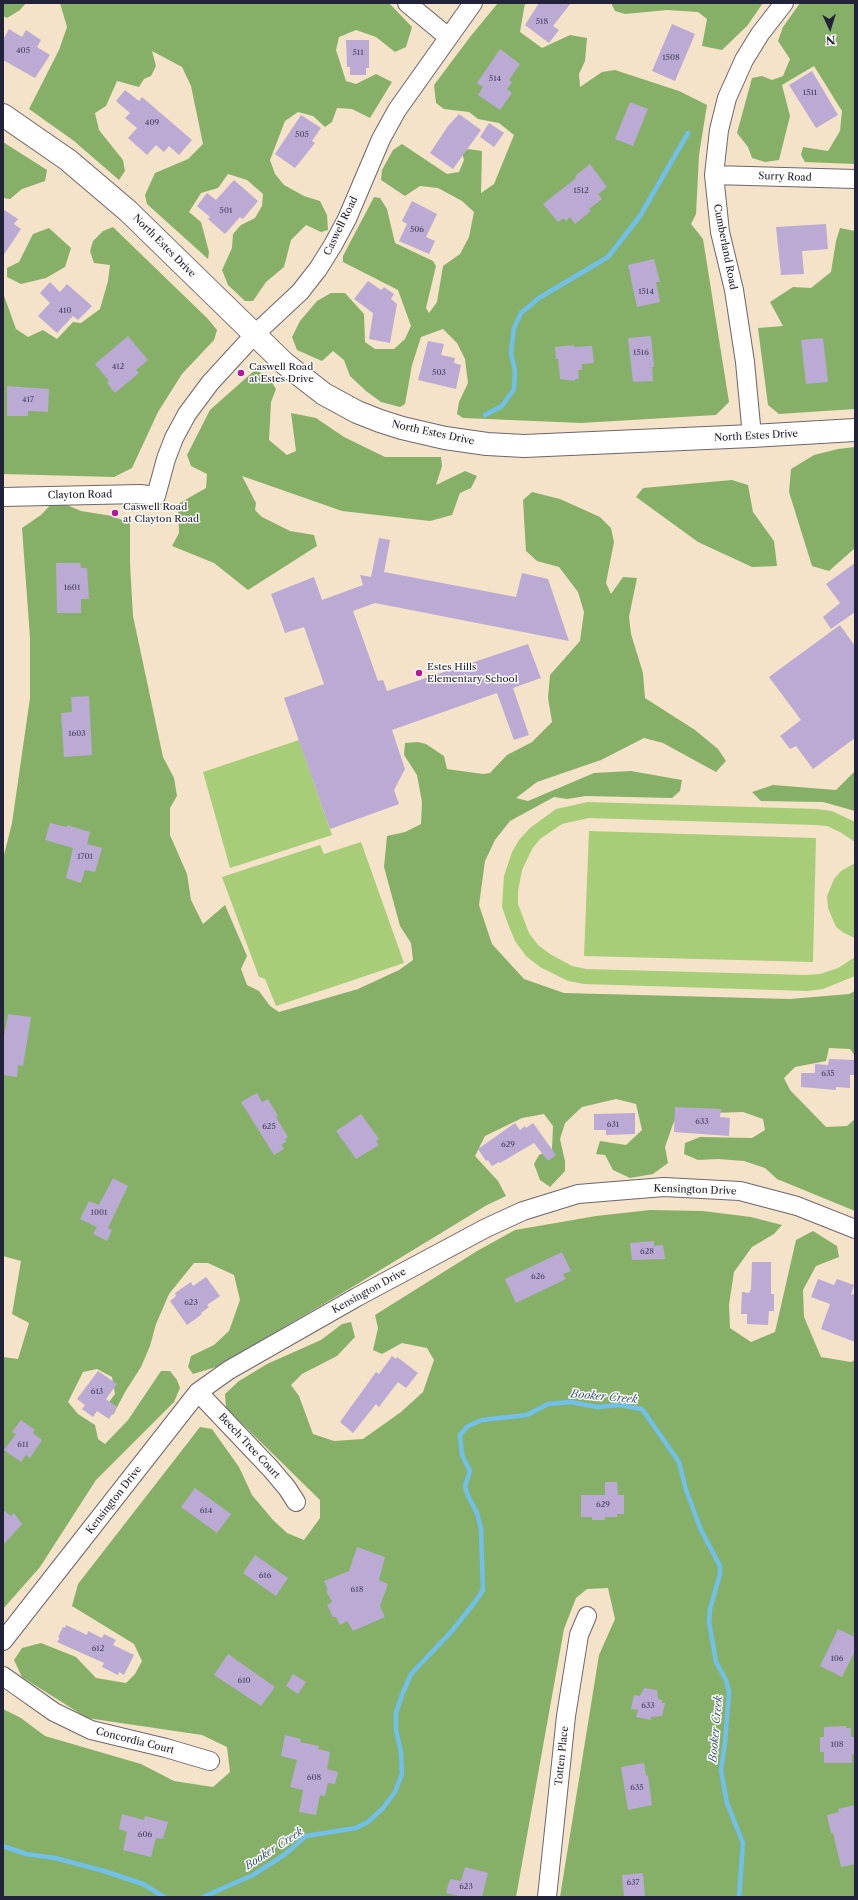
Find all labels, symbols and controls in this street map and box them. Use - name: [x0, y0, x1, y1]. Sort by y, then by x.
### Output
- north arrow: [810, 8, 850, 48]
- house number: 518: [536, 17, 548, 27]
- text: N: [826, 33, 836, 47]
- house number: 405: [16, 46, 30, 56]
- house number: 511: [352, 48, 364, 58]
- house number: 1508: [662, 53, 680, 63]
- house number: 514: [489, 74, 501, 84]
- house number: 1511: [803, 88, 817, 98]
- house number: 409: [145, 118, 159, 128]
- house number: 505: [295, 130, 309, 140]
- street label: Surry Road: [758, 170, 812, 184]
- house number: 1512: [573, 186, 589, 196]
- street label: Caswell Road: [322, 195, 360, 257]
- street label: Cumberland Road: [711, 203, 739, 291]
- house number: 501: [220, 206, 232, 216]
- street label: North Estes Drive: [130, 212, 198, 280]
- house number: 506: [410, 225, 424, 235]
- house number: 1514: [638, 287, 654, 297]
- house number: 410: [58, 306, 72, 316]
- house number: 1516: [633, 348, 649, 358]
- place label: Caswell Road at Estes Drive: [249, 361, 314, 384]
- house number: 412: [112, 362, 124, 372]
- marker: Caswell Road at Estes Drive: [236, 368, 246, 378]
- house number: 503: [432, 368, 446, 378]
- house number: 417: [22, 395, 34, 405]
- street label: North Estes Drive: [391, 418, 475, 448]
- street label: North Estes Drive: [714, 428, 798, 444]
- street label: Clayton Road: [48, 488, 112, 502]
- place label: Caswell Road at Clayton Road: [123, 501, 199, 524]
- marker: Caswell Road at Clayton Road: [110, 508, 120, 518]
- house number: 1601: [64, 583, 80, 593]
- place label: Estes Hills Elementary School: [427, 661, 518, 684]
- marker: Estes Hills Elementary School: [414, 668, 424, 678]
- house number: 1603: [68, 729, 86, 739]
- house number: 1701: [77, 852, 93, 862]
- house number: 635: [821, 1069, 835, 1079]
- house number: 633: [695, 1117, 709, 1127]
- house number: 631: [607, 1120, 619, 1130]
- house number: 625: [262, 1122, 276, 1132]
- house number: 629: [501, 1140, 515, 1150]
- street label: Kensington Drive: [653, 1183, 737, 1197]
- house number: 1001: [91, 1208, 107, 1218]
- house number: 628: [640, 1247, 654, 1257]
- street label: Kensington Drive: [330, 1266, 408, 1316]
- house number: 626: [531, 1272, 545, 1282]
- house number: 623: [184, 1298, 198, 1308]
- house number: 613: [91, 1387, 103, 1397]
- water label: Booker Creek: [570, 1388, 638, 1406]
- street label: Beech Tree Court: [216, 1411, 282, 1481]
- house number: 611: [17, 1440, 29, 1450]
- street label: Kensington Drive: [84, 1464, 144, 1536]
- house number: 629: [596, 1500, 610, 1510]
- house number: 614: [200, 1506, 212, 1516]
- house number: 616: [259, 1571, 271, 1581]
- house number: 618: [351, 1585, 363, 1595]
- house number: 612: [92, 1644, 104, 1654]
- house number: 106: [830, 1654, 844, 1664]
- house number: 610: [237, 1676, 251, 1686]
- water label: Booker Creek: [707, 1695, 725, 1763]
- house number: 633: [641, 1701, 655, 1711]
- street label: Concordia Court: [95, 1725, 175, 1757]
- street label: Totten Place: [553, 1726, 571, 1786]
- house number: 108: [830, 1740, 844, 1750]
- house number: 608: [307, 1773, 321, 1783]
- house number: 635: [630, 1783, 644, 1793]
- water label: Booker Creek: [242, 1825, 306, 1873]
- house number: 606: [138, 1830, 152, 1840]
- house number: 637: [626, 1878, 640, 1888]
- house number: 623: [459, 1882, 473, 1892]

